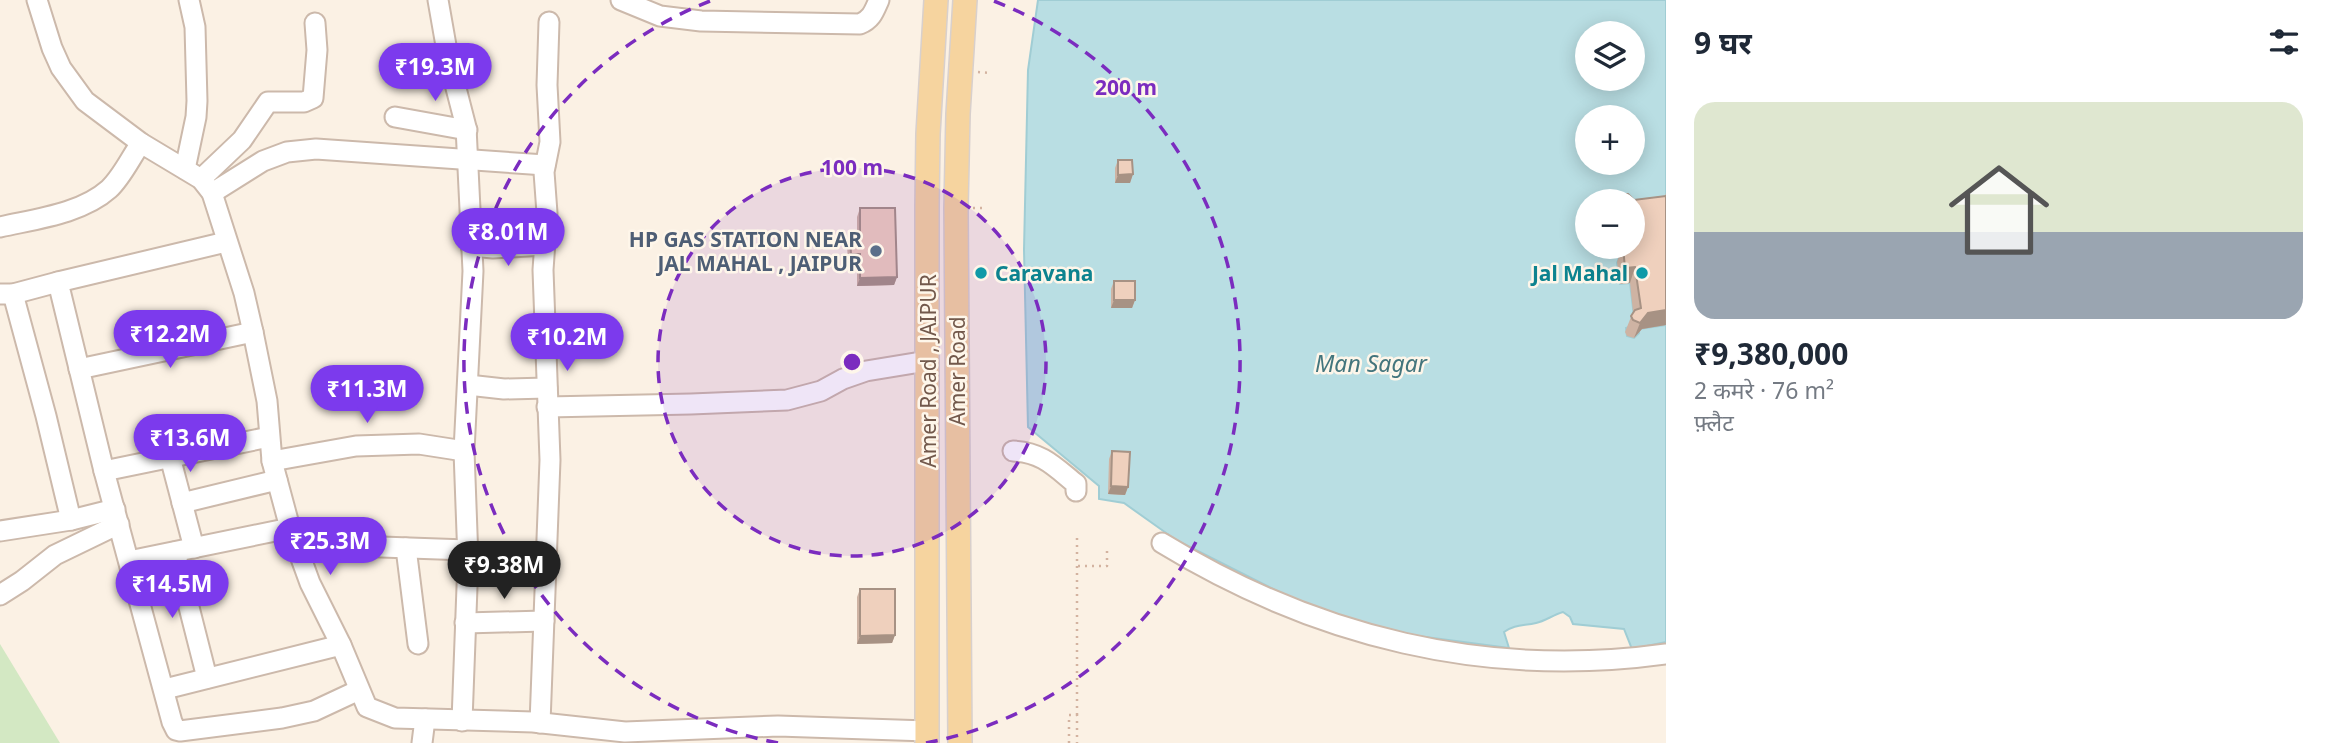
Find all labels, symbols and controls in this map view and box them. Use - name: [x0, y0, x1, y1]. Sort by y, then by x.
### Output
- map controls: [1575, 21, 1645, 259]
- button: layers: [1575, 21, 1645, 91]
- text: 9 घर: [1694, 22, 1752, 63]
- icon: filters: [2265, 23, 2303, 61]
- pin: ₹19.3M: [378, 43, 492, 103]
- text: ₹19.3M: [395, 50, 475, 82]
- text: 200 m: [1095, 73, 1157, 101]
- button: +: [1575, 105, 1645, 175]
- icon: home: [1936, 147, 2062, 273]
- text: 100 m: [821, 153, 883, 181]
- button: −: [1575, 189, 1645, 259]
- pin: ₹8.01M: [451, 208, 565, 268]
- text: ₹8.01M: [468, 215, 548, 247]
- place label: HP GAS STATION NEAR JAL MAHAL , JAIPUR: [629, 225, 862, 277]
- marker: HP GAS STATION NEAR JAL MAHAL , JAIPUR: [868, 243, 884, 259]
- place label: Caravana: [995, 259, 1093, 287]
- place label: Jal Mahal: [1530, 259, 1628, 287]
- marker: Caravana: [973, 265, 989, 281]
- marker: Jal Mahal: [1634, 265, 1650, 281]
- street label: Amer Road , JAIPUR: [914, 274, 942, 468]
- pin: ₹12.2M: [113, 310, 227, 370]
- pin: ₹10.2M: [510, 314, 624, 373]
- street label: Amer Road: [943, 316, 971, 426]
- text: ₹12.2M: [130, 317, 210, 349]
- text: ₹10.2M: [527, 320, 607, 352]
- text: ₹9,380,000: [1694, 333, 1848, 374]
- water label: Man Sagar: [1315, 347, 1428, 379]
- centre of rings: [840, 350, 864, 374]
- pin: ₹11.3M: [310, 366, 424, 425]
- text: ₹11.3M: [327, 372, 407, 404]
- text: 2 कमरे · 76 m²: [1694, 374, 1834, 406]
- text: फ़्लैट: [1694, 406, 1734, 438]
- pin: ₹13.6M: [133, 414, 247, 474]
- text: ₹13.6M: [150, 421, 230, 453]
- pin: ₹25.3M: [273, 518, 387, 577]
- text: ₹25.3M: [290, 524, 370, 556]
- pin: ₹9.38M: [447, 542, 561, 601]
- text: ₹9.38M: [464, 548, 544, 580]
- pin: ₹14.5M: [115, 560, 229, 620]
- text: ₹14.5M: [132, 567, 212, 599]

